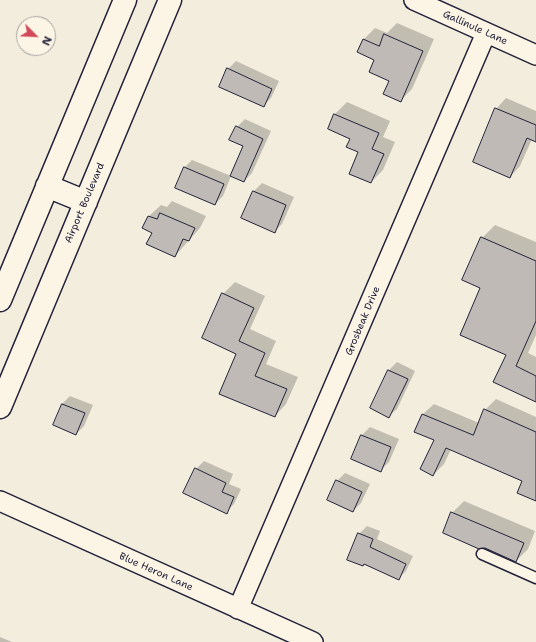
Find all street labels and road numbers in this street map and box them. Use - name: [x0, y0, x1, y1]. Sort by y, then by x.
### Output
- street label: Gallinule Lane: [441, 8, 509, 48]
- street label: Airport Boulevard: [63, 161, 107, 245]
- street label: Grosbeak Drive: [343, 285, 383, 357]
- street label: Blue Heron Lane: [117, 550, 195, 594]

